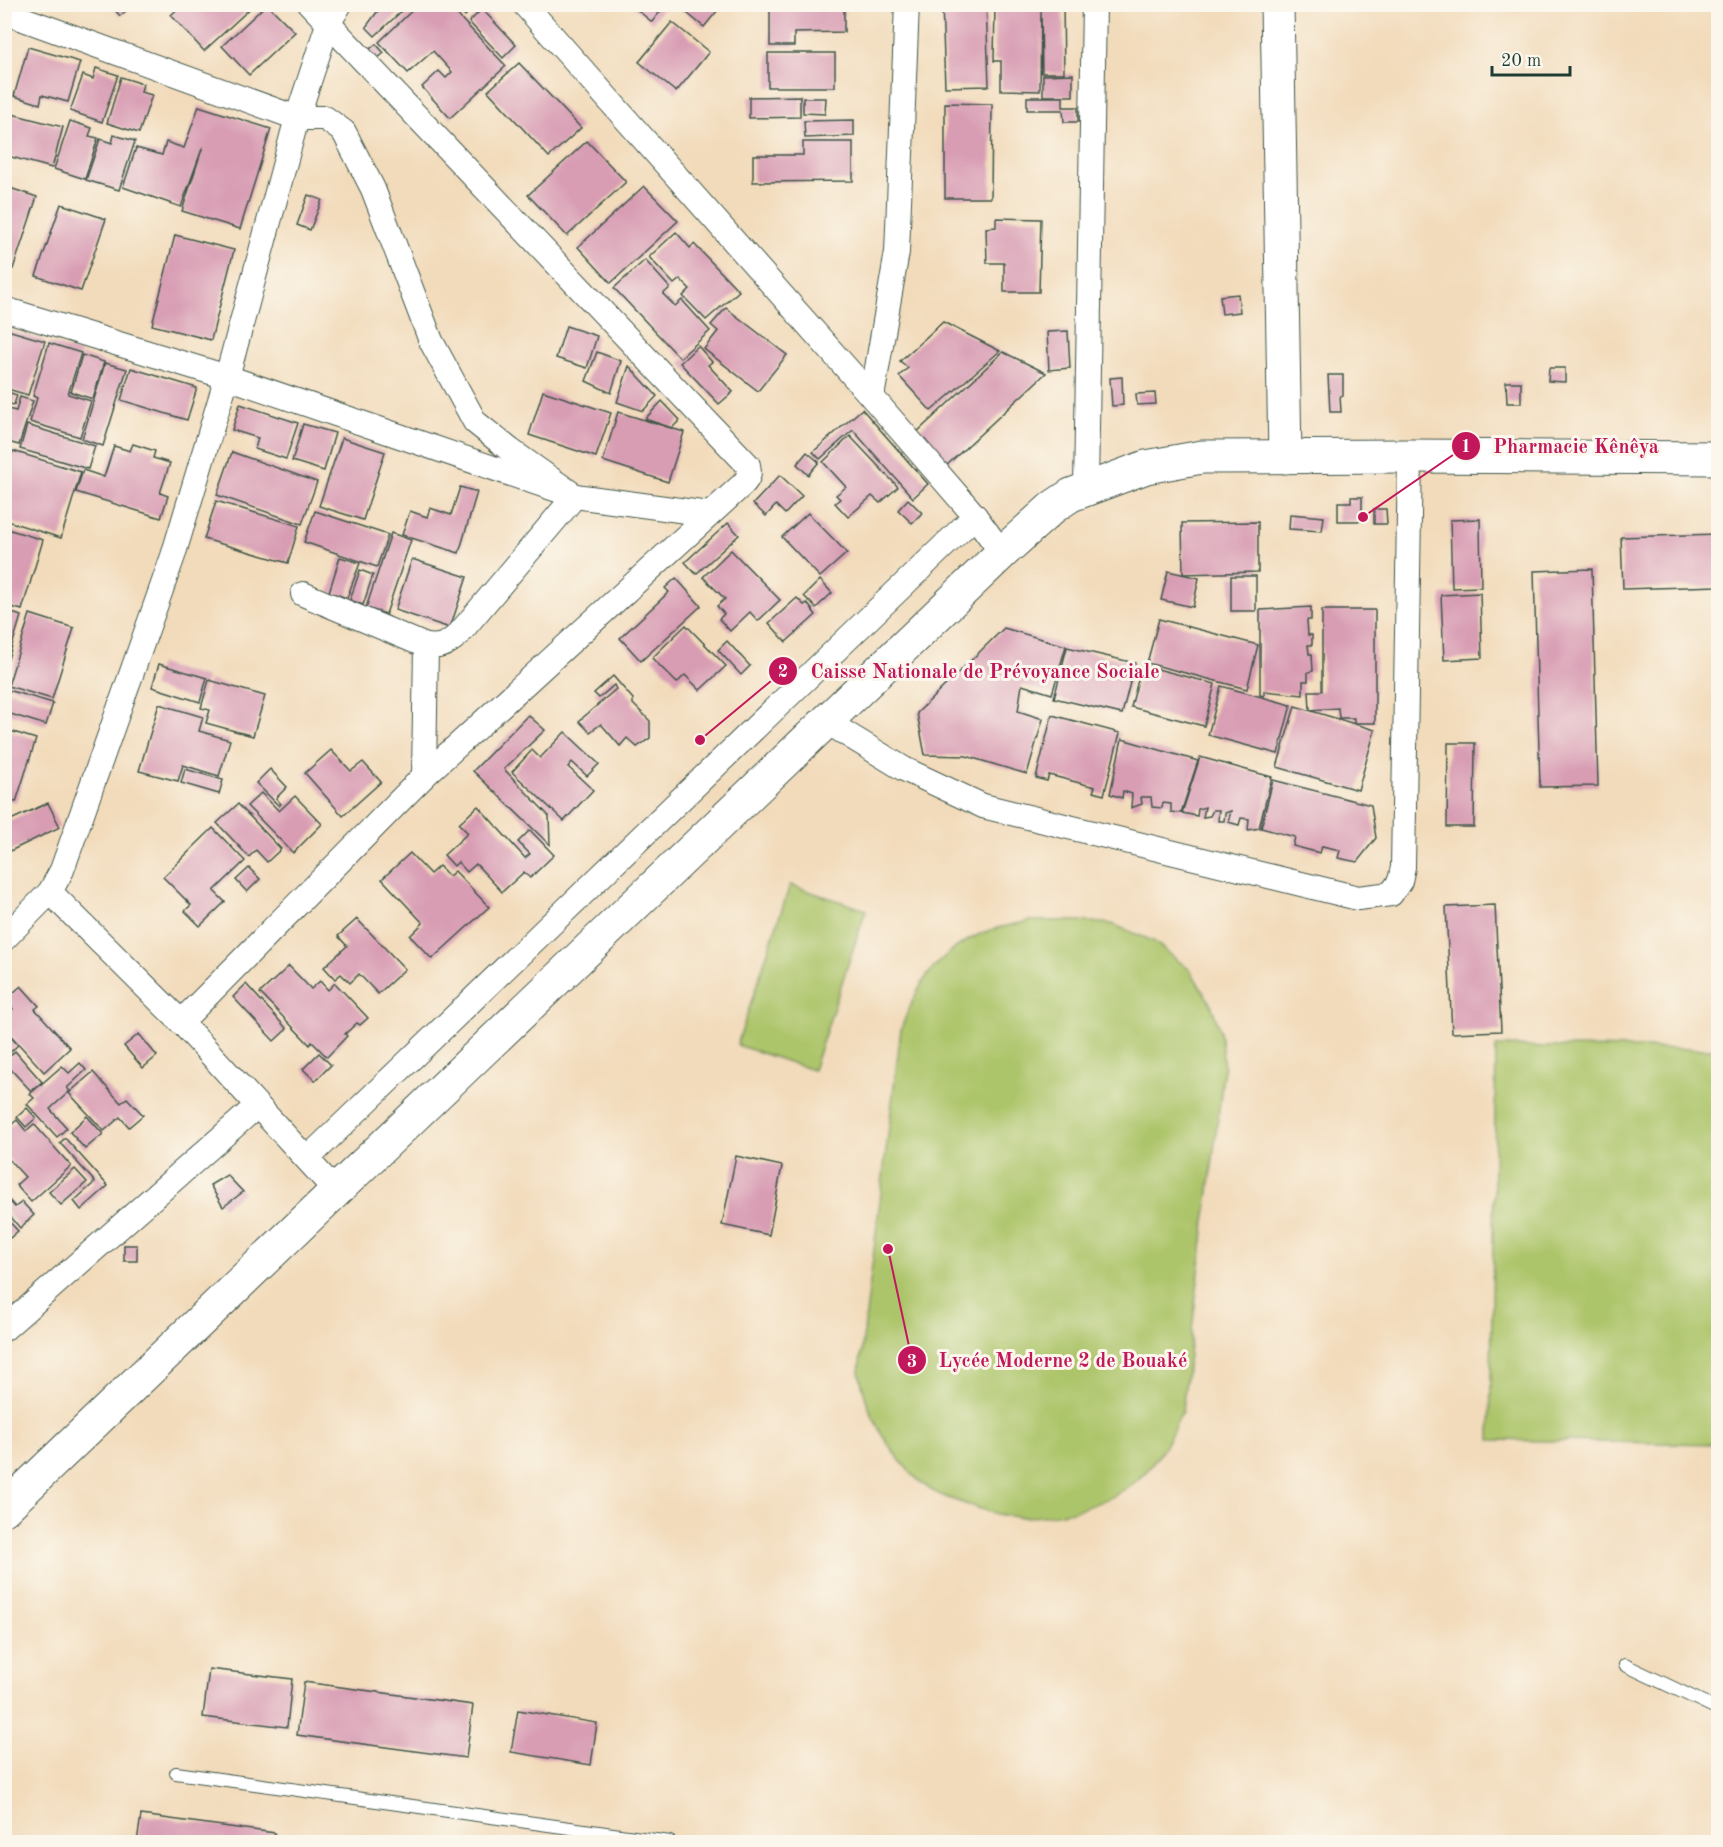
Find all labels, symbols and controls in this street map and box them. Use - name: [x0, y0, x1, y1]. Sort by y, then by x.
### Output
- scale bar: [1492, 39, 1570, 77]
- text: 20 m: [1501, 52, 1541, 70]
- callout: Pharmacie Kênêya: [1451, 427, 1671, 465]
- text: 1: [1461, 438, 1471, 456]
- text: Pharmacie Kênêya: [1493, 438, 1659, 458]
- callout: Caisse Nationale de Prévoyance Sociale: [768, 652, 1171, 690]
- text: 2: [778, 663, 788, 681]
- text: Caisse Nationale de Prévoyance Sociale: [810, 663, 1160, 683]
- callout: Lycée Moderne 2 de Bouaké: [897, 1341, 1200, 1379]
- text: Lycée Moderne 2 de Bouaké: [939, 1352, 1187, 1372]
- text: 3: [907, 1353, 917, 1371]

